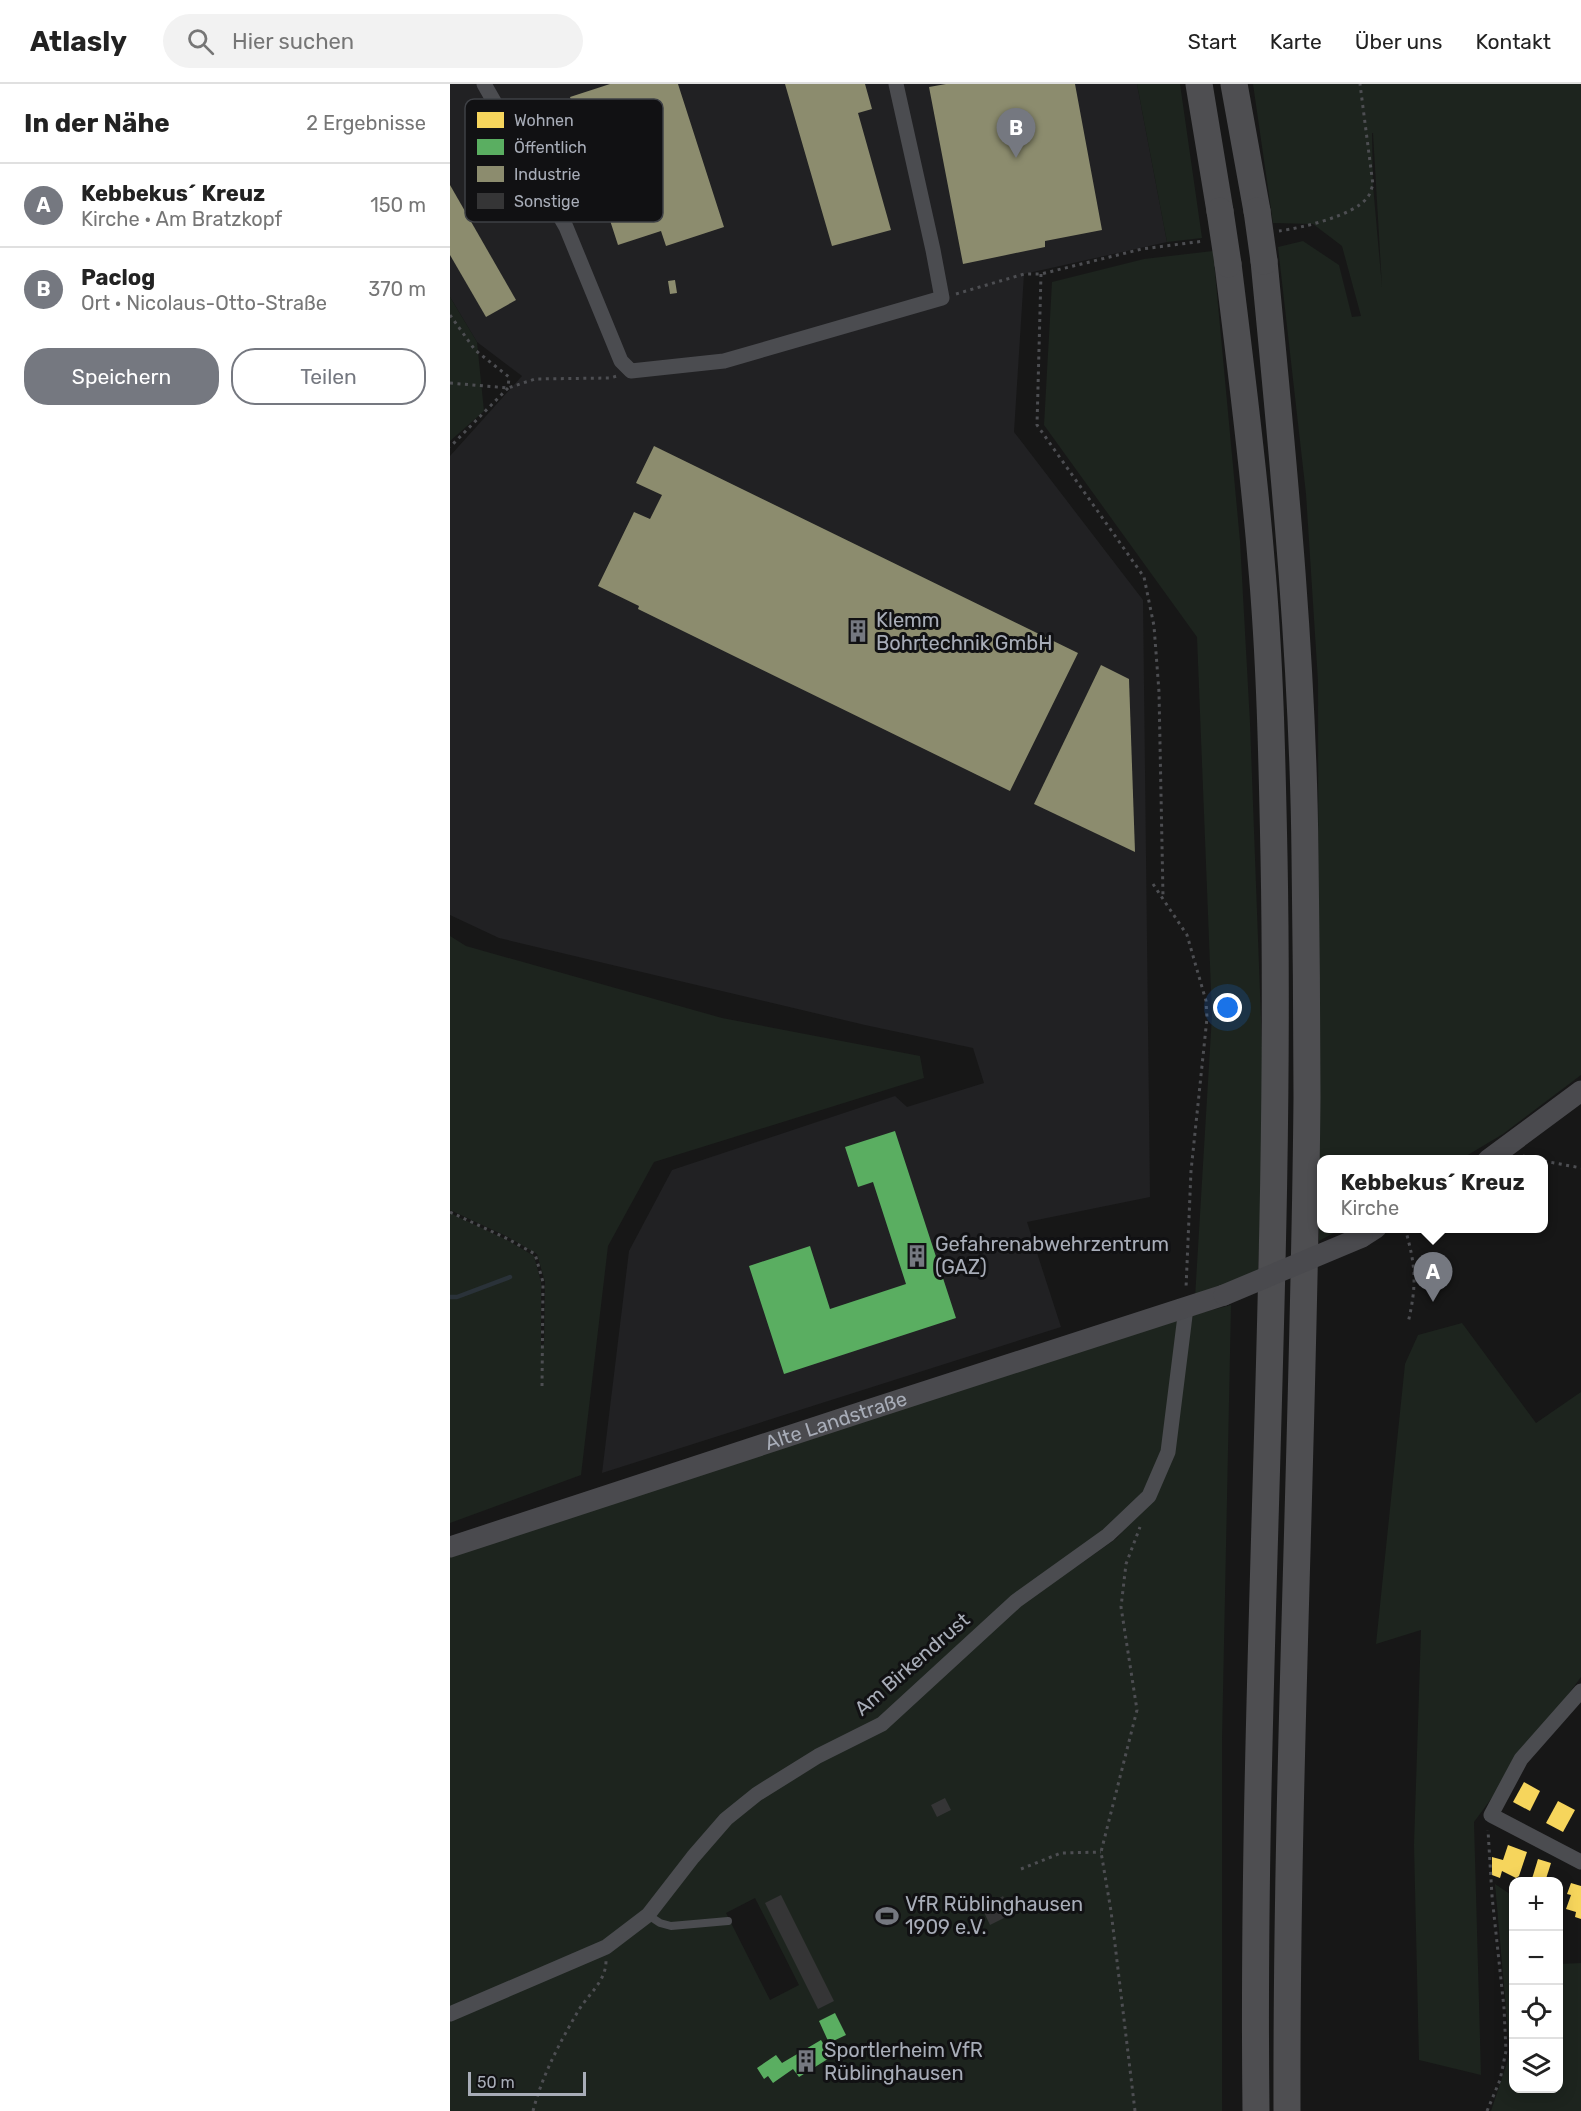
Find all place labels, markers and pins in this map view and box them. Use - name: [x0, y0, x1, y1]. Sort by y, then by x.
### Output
- pin: B: [996, 109, 1036, 158]
- place label: Klemm Bohrtechnik GmbH: [876, 608, 1052, 655]
- building icon: Klemm Bohrtechnik GmbH: [845, 618, 871, 644]
- place label: Gefahrenabwehrzentrum (GAZ): [935, 1232, 1169, 1279]
- building icon: Gefahrenabwehrzentrum (GAZ): [904, 1243, 930, 1269]
- pin: A: [1414, 1252, 1452, 1302]
- place label: VfR Rüblinghausen 1909 e.V.: [905, 1892, 1083, 1939]
- sports icon: VfR Rüblinghausen 1909 e.V.: [874, 1903, 900, 1929]
- place label: Sportlerheim VfR Rüblinghausen: [824, 2038, 983, 2085]
- building icon: Sportlerheim VfR Rüblinghausen: [793, 2048, 819, 2074]

